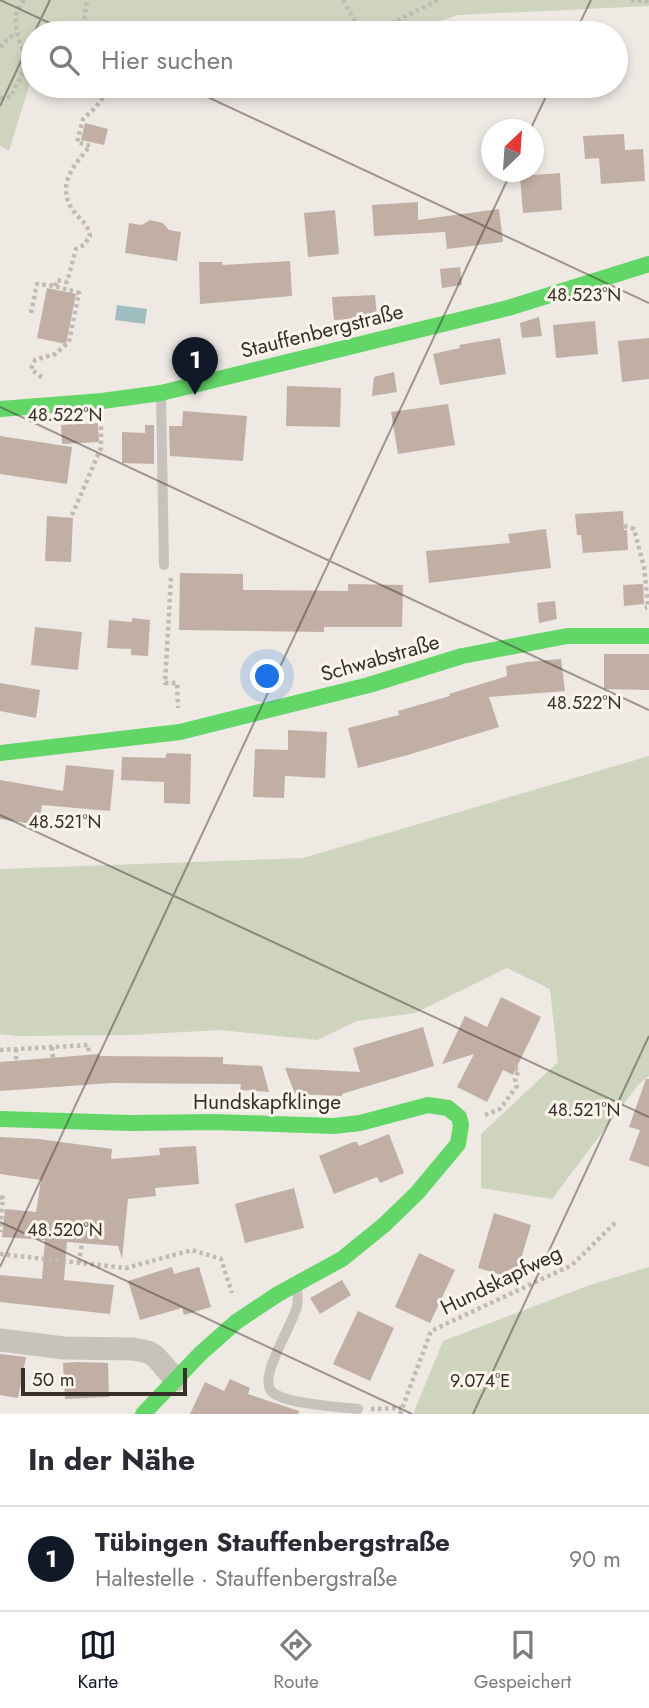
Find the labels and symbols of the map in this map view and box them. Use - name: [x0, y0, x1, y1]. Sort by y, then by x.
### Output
- north arrow: [481, 119, 544, 182]
- text: 48.523°N: [547, 282, 621, 308]
- street label: Stauffenbergstraße: [238, 296, 407, 366]
- pin: 1: [172, 337, 218, 395]
- text: 48.522°N: [27, 402, 103, 428]
- street label: Schwabstraße: [317, 627, 443, 689]
- your location: [250, 659, 284, 693]
- text: 48.522°N: [546, 690, 622, 716]
- text: 48.521°N: [29, 809, 101, 835]
- street label: Hundskapfklinge: [193, 1087, 341, 1117]
- text: 48.521°N: [548, 1097, 620, 1123]
- text: 48.520°N: [27, 1217, 103, 1243]
- street label: Hundskapfweg: [435, 1238, 567, 1322]
- scale bar: [21, 1365, 187, 1397]
- text: 9.074°E: [450, 1368, 510, 1394]

